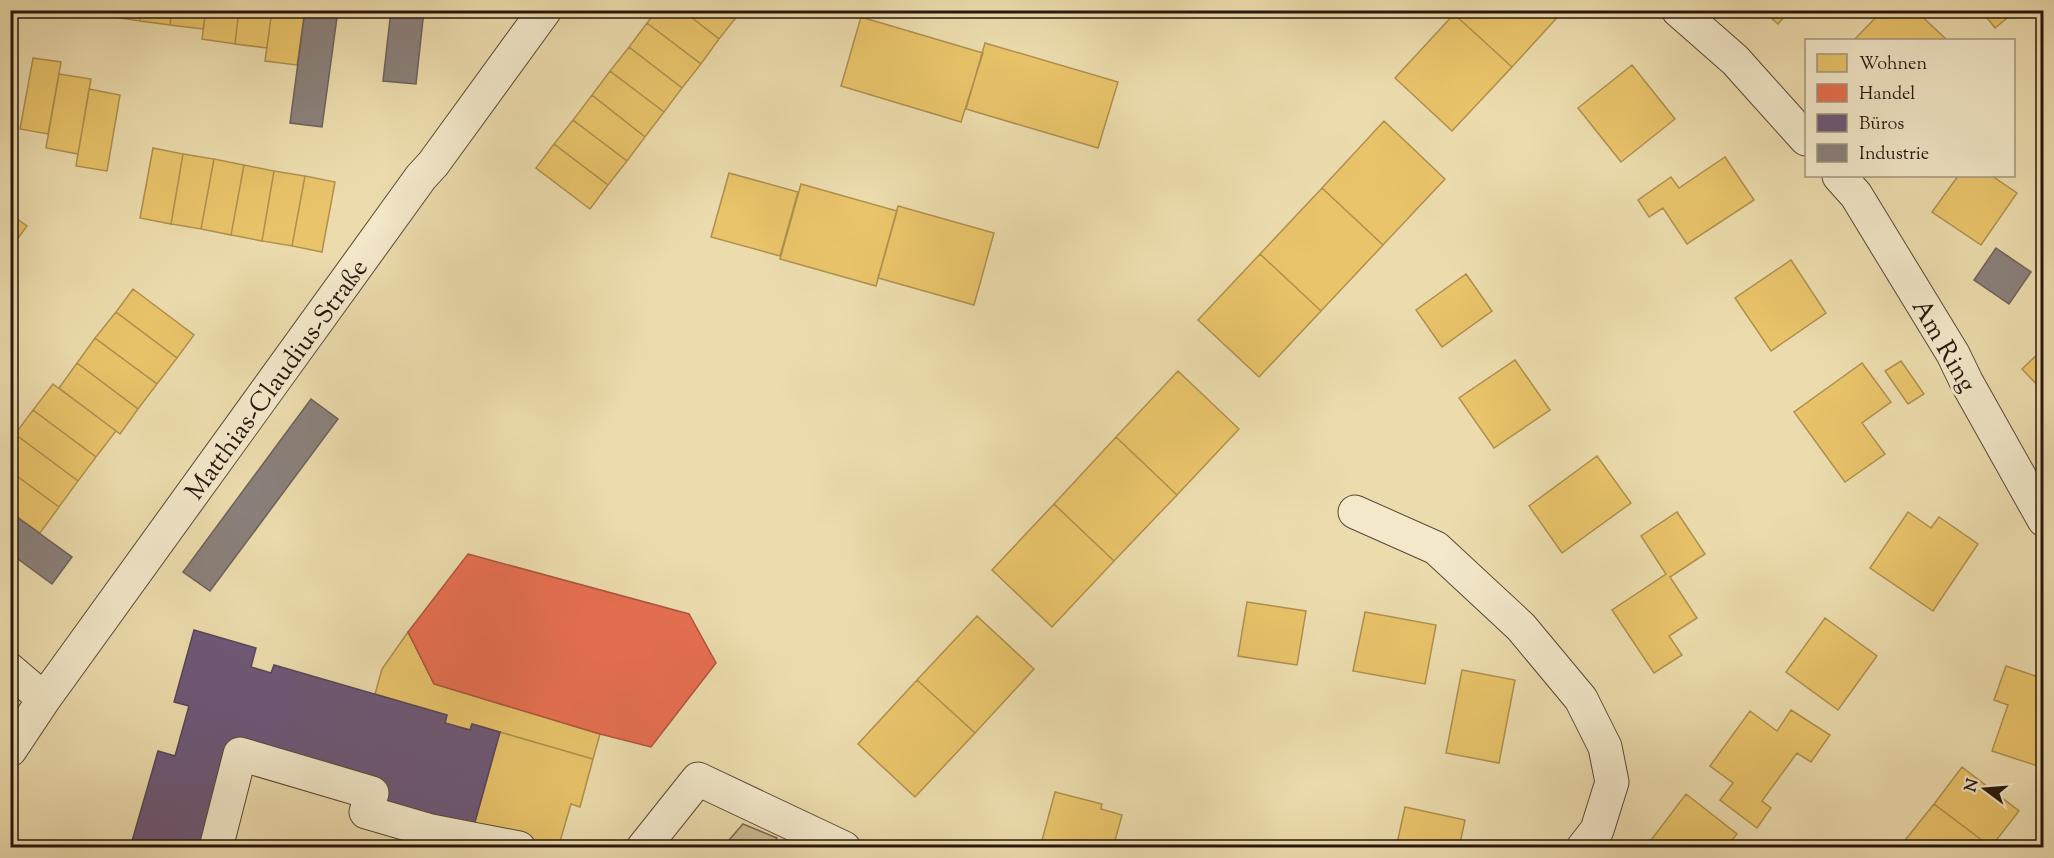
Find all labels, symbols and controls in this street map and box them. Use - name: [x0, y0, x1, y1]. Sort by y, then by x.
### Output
- legend: [1805, 39, 2015, 177]
- text: Wohnen: [1859, 52, 1927, 78]
- text: Handel: [1859, 82, 1915, 108]
- text: Büros: [1859, 112, 1904, 138]
- text: Industrie: [1859, 142, 1929, 168]
- street label: Matthias-Claudius-Straße: [178, 252, 378, 509]
- street label: Am Ring: [1901, 293, 1984, 400]
- north arrow: [1955, 759, 2015, 819]
- text: N: [1960, 776, 1986, 795]

